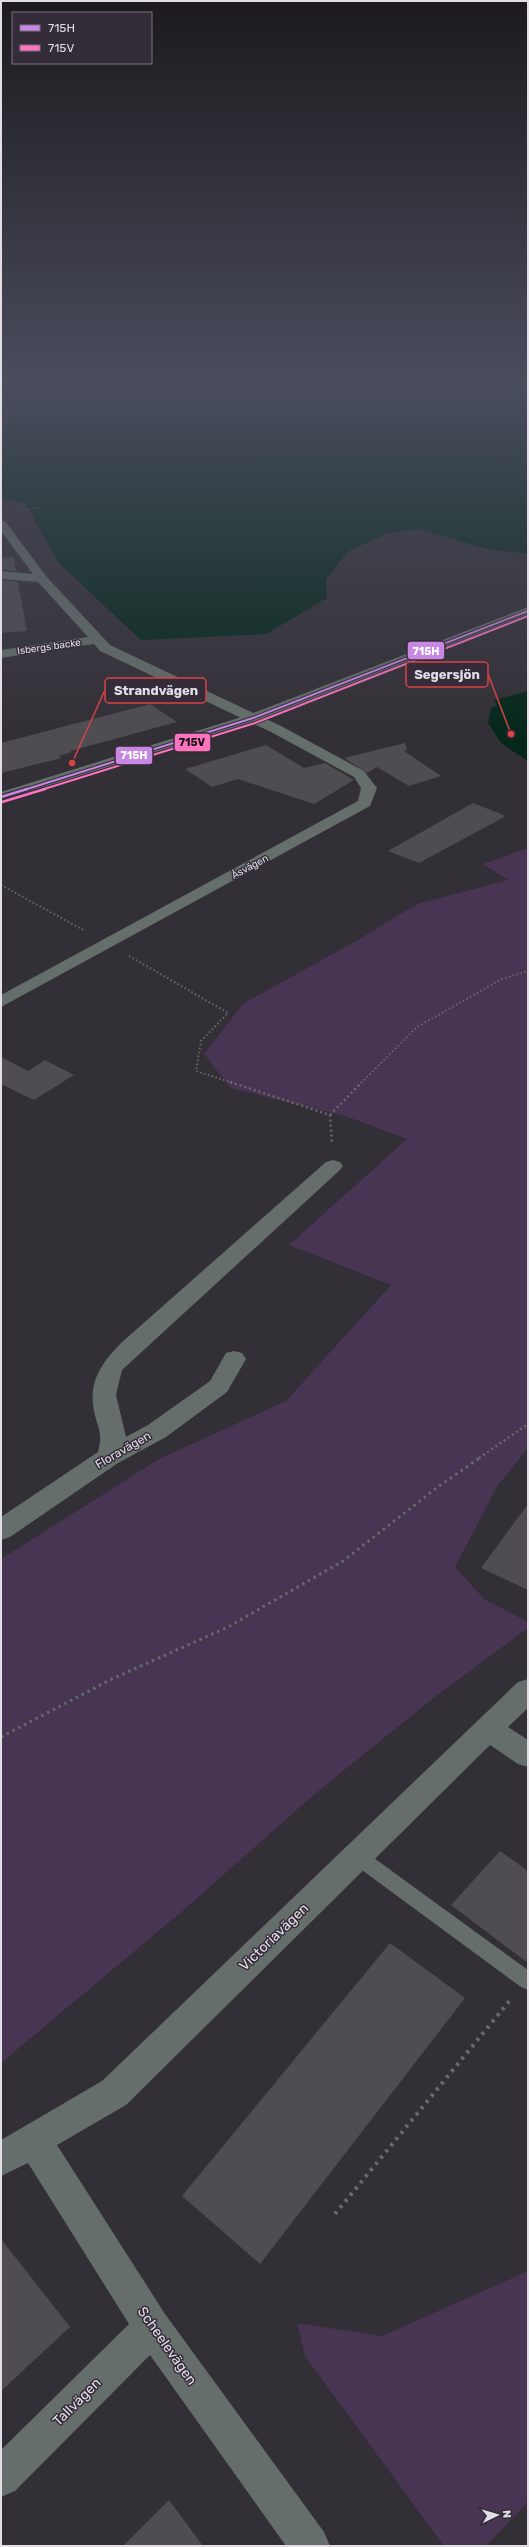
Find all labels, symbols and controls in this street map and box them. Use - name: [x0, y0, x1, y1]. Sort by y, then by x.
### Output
- legend: [12, 12, 152, 64]
- text: 715H: [48, 21, 75, 35]
- text: 715V: [48, 41, 74, 55]
- street label: Isbergs backe: [16, 637, 82, 657]
- line badge: 715H: [407, 641, 445, 660]
- text: 715H: [412, 645, 440, 658]
- callout: Segersjön: [406, 662, 488, 687]
- text: Segersjön: [414, 667, 480, 682]
- callout: Strandvägen: [105, 678, 206, 703]
- text: Strandvägen: [114, 683, 198, 698]
- line badge: 715V: [174, 733, 211, 752]
- text: 715V: [179, 736, 206, 749]
- line badge: 715H: [115, 746, 153, 765]
- text: 715H: [120, 749, 148, 762]
- street label: Åsvägen: [229, 852, 271, 882]
- street label: Floravägen: [93, 1428, 153, 1472]
- street label: Victoriavägen: [236, 1900, 312, 1974]
- street label: Scheelevägen: [134, 2304, 200, 2388]
- street label: Tallvägen: [49, 2374, 105, 2430]
- north arrow: [477, 2495, 517, 2535]
- text: N: [500, 2510, 513, 2519]

